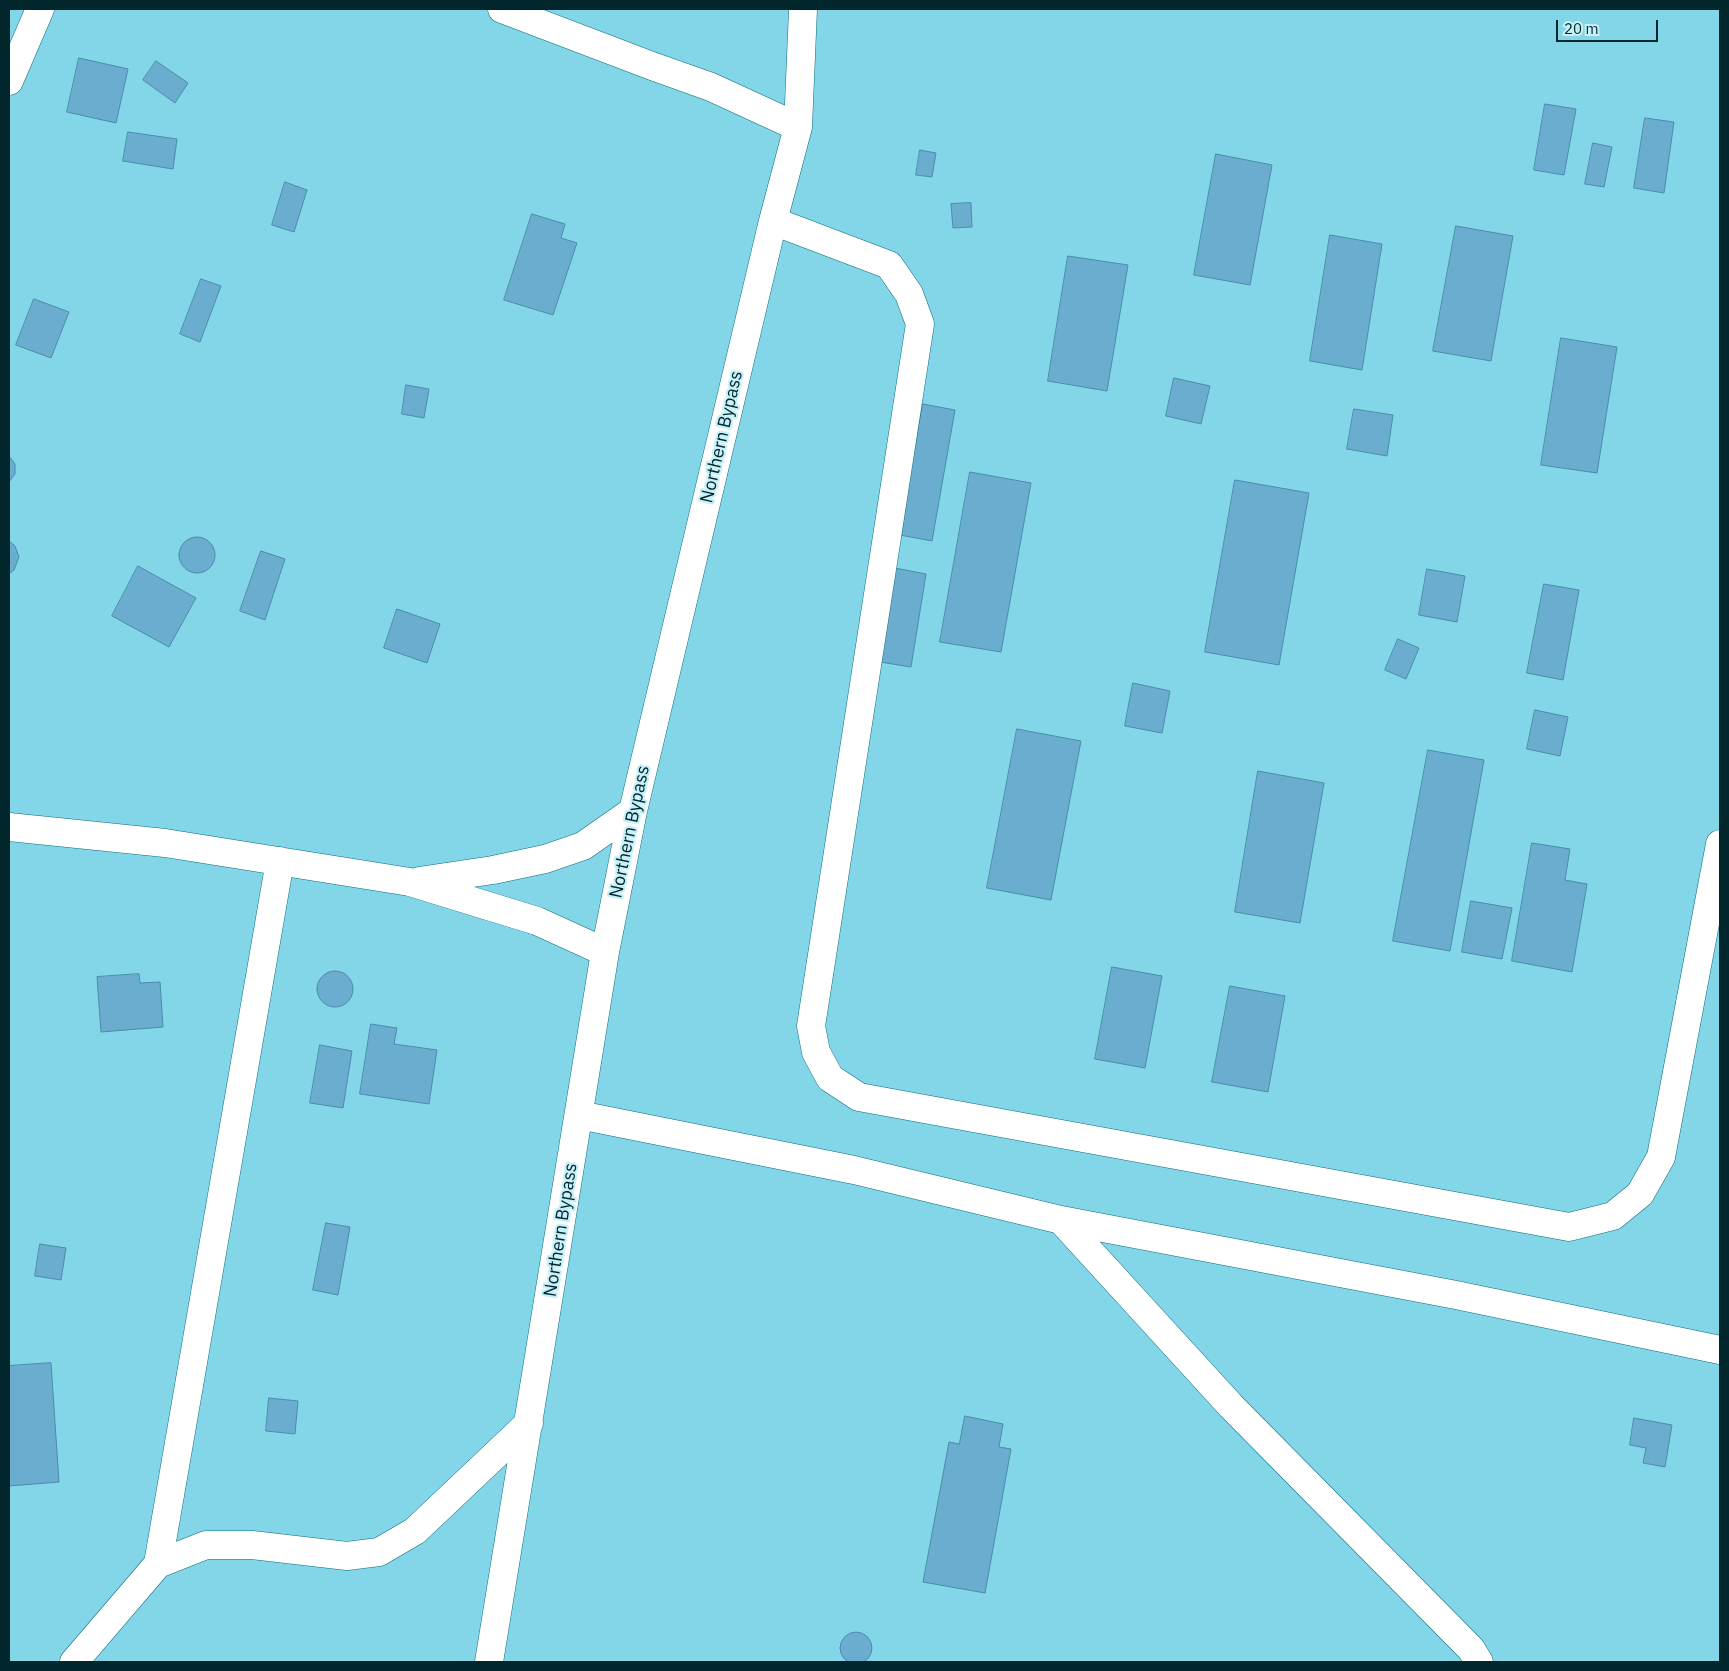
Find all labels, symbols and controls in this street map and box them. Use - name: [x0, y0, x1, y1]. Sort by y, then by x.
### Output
- scale bar: [1559, 10, 1662, 42]
- text: 20 m: [1564, 19, 1599, 38]
- street label: Northern Bypass: [696, 369, 748, 505]
- street label: Northern Bypass: [605, 764, 655, 900]
- street label: Northern Bypass: [540, 1162, 582, 1298]

